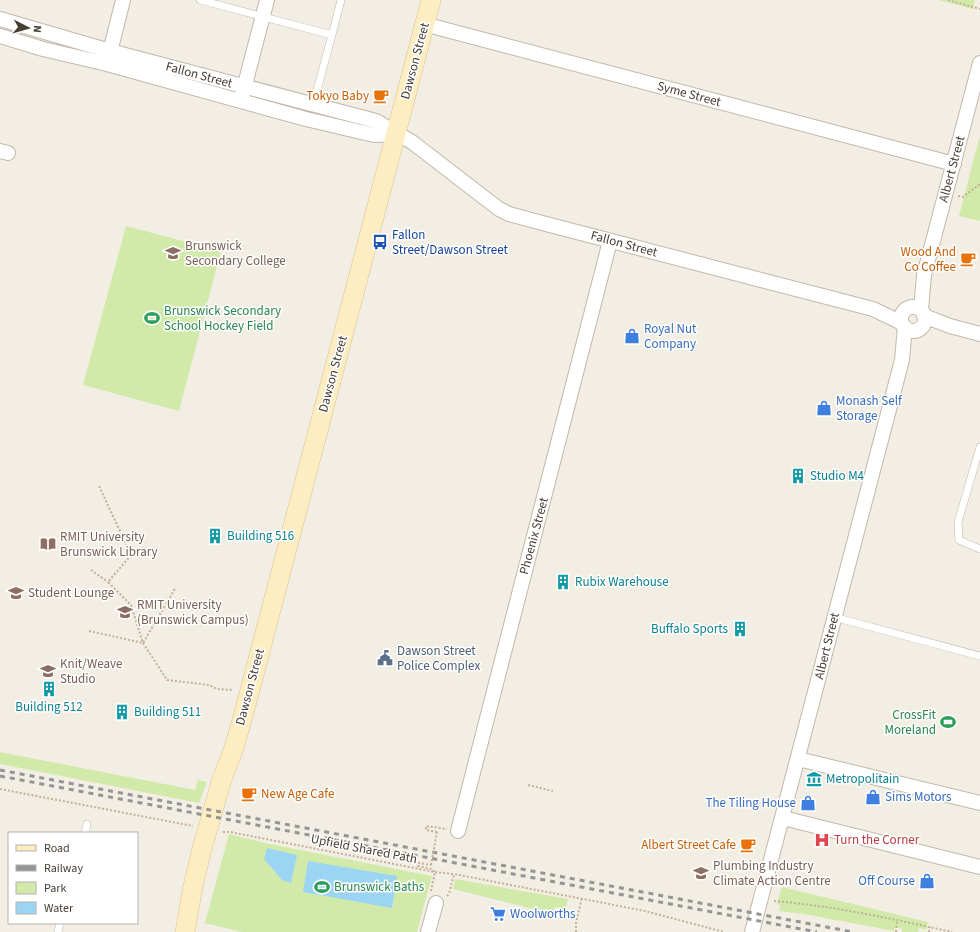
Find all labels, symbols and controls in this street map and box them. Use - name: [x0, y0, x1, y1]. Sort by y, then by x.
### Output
- north arrow: [8, 8, 48, 48]
- street label: Dawson Street: [396, 20, 434, 101]
- text: N: [30, 25, 45, 33]
- street label: Fallon Street: [164, 57, 235, 93]
- street label: Syme Street: [655, 77, 723, 111]
- place label: Tokyo Baby: [306, 87, 369, 105]
- cafe icon: Tokyo Baby: [372, 87, 390, 105]
- street label: Albert Street: [934, 133, 970, 204]
- place label: Fallon Street/Dawson Street: [392, 226, 509, 259]
- street label: Fallon Street: [589, 226, 660, 262]
- bus stop icon: Fallon Street/Dawson Street: [371, 233, 389, 251]
- place label: Brunswick Secondary College: [185, 237, 286, 270]
- place label: Wood And Co Coffee: [900, 243, 956, 276]
- school or university icon: Brunswick Secondary College: [164, 244, 182, 262]
- cafe icon: Wood And Co Coffee: [959, 250, 977, 268]
- place label: Brunswick Secondary School Hockey Field: [164, 302, 281, 335]
- sports icon: Brunswick Secondary School Hockey Field: [143, 309, 161, 327]
- place label: Royal Nut Company: [644, 320, 697, 353]
- shop icon: Royal Nut Company: [623, 327, 641, 345]
- street label: Dawson Street: [314, 333, 352, 414]
- place label: Monash Self Storage: [836, 392, 903, 425]
- shop icon: Monash Self Storage: [815, 399, 833, 417]
- building icon: Studio M4: [789, 467, 807, 485]
- place label: Studio M4: [810, 467, 865, 485]
- street label: Phoenix Street: [515, 495, 553, 577]
- building icon: Building 516: [206, 527, 224, 545]
- place label: Building 516: [227, 527, 294, 545]
- place label: RMIT University Brunswick Library: [60, 528, 158, 561]
- library icon: RMIT University Brunswick Library: [39, 535, 57, 553]
- building icon: Rubix Warehouse: [554, 573, 572, 591]
- place label: Rubix Warehouse: [575, 573, 669, 591]
- school or university icon: Student Lounge: [7, 584, 25, 602]
- place label: Student Lounge: [28, 584, 114, 602]
- place label: RMIT University (Brunswick Campus): [137, 596, 249, 629]
- school or university icon: RMIT University (Brunswick Campus): [116, 603, 134, 621]
- street label: Albert Street: [810, 610, 844, 681]
- place label: Buffalo Sports: [651, 620, 729, 638]
- building icon: Buffalo Sports: [731, 620, 749, 638]
- place label: Dawson Street Police Complex: [397, 642, 480, 675]
- street label: Dawson Street: [231, 646, 269, 727]
- public building icon: Dawson Street Police Complex: [376, 649, 394, 667]
- place label: Knit/Weave Studio: [60, 655, 122, 688]
- school or university icon: Knit/Weave Studio: [39, 662, 57, 680]
- building icon: Building 512: [40, 680, 58, 698]
- place label: Building 512: [15, 698, 83, 716]
- building icon: Building 511: [113, 703, 131, 721]
- place label: Building 511: [134, 703, 201, 721]
- place label: CrossFit Moreland: [884, 706, 937, 739]
- sports icon: CrossFit Moreland: [939, 713, 957, 731]
- museum icon: Metropolitain: [805, 770, 823, 788]
- place label: Metropolitain: [826, 770, 899, 788]
- cafe icon: New Age Cafe: [240, 785, 258, 803]
- place label: New Age Cafe: [261, 785, 334, 803]
- shop icon: Sims Motors: [864, 788, 882, 806]
- place label: Sims Motors: [885, 788, 952, 806]
- place label: The Tiling House: [705, 794, 796, 812]
- shop icon: The Tiling House: [799, 794, 817, 812]
- street label: Upfield Shared Path: [309, 830, 419, 868]
- hospital icon: Turn the Corner: [813, 831, 831, 849]
- place label: Turn the Corner: [834, 831, 920, 849]
- legend: [8, 832, 138, 924]
- place label: Albert Street Cafe: [641, 836, 736, 854]
- cafe icon: Albert Street Cafe: [739, 836, 757, 854]
- text: Road: [44, 840, 70, 857]
- place label: Plumbing Industry Climate Action Centre: [713, 857, 831, 890]
- text: Railway: [44, 860, 83, 877]
- school or university icon: Plumbing Industry Climate Action Centre: [692, 864, 710, 882]
- place label: Off Course: [858, 872, 915, 890]
- shop icon: Off Course: [918, 872, 936, 890]
- sports icon: Brunswick Baths: [313, 878, 331, 896]
- place label: Brunswick Baths: [334, 878, 425, 896]
- text: Park: [44, 880, 66, 897]
- text: Water: [44, 900, 74, 917]
- supermarket icon: Woolworths: [489, 905, 507, 923]
- place label: Woolworths: [510, 905, 576, 923]

